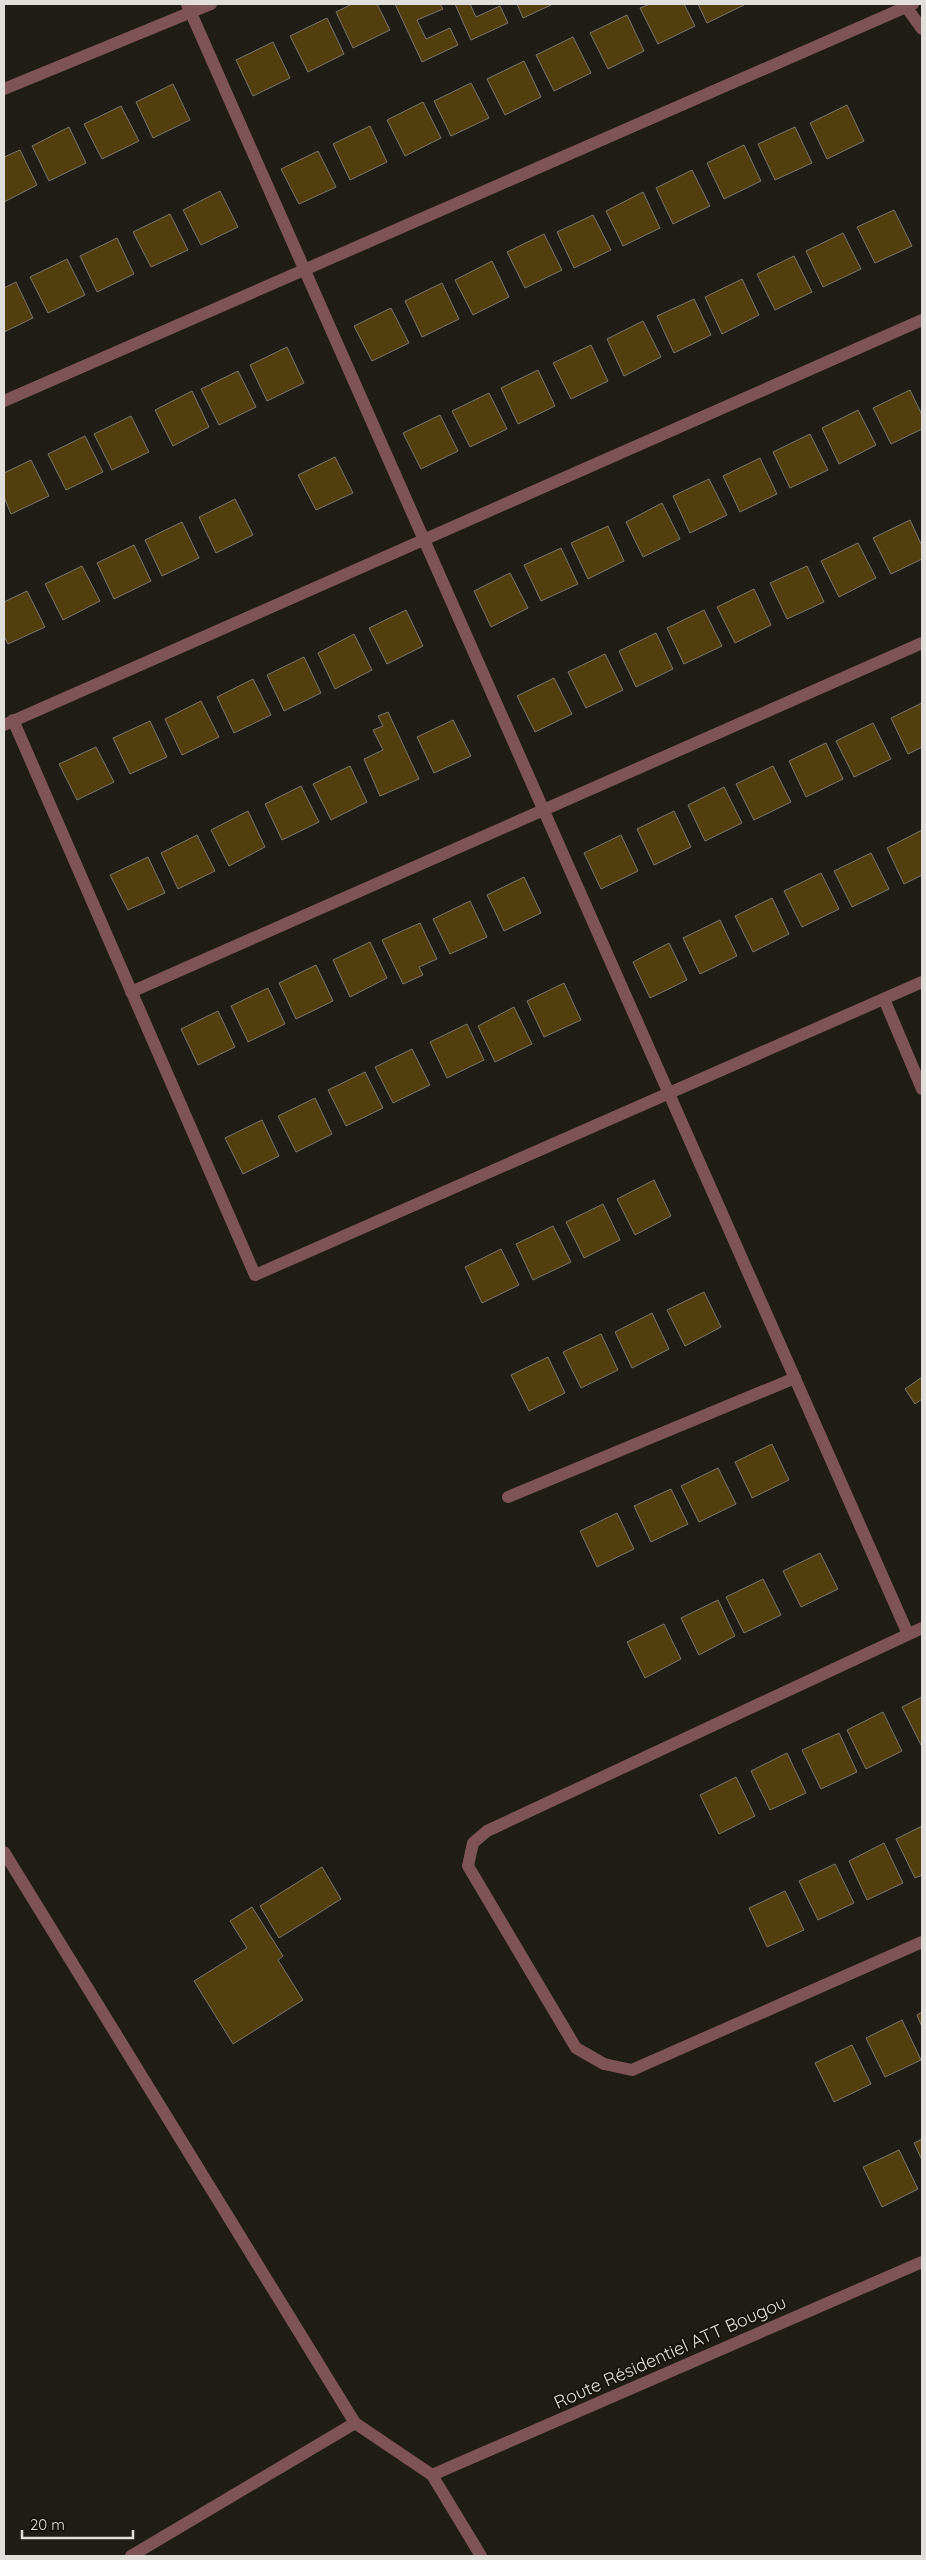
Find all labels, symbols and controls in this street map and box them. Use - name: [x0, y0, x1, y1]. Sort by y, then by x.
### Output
- street label: Route Résidentiel ATT Bougou: [550, 2290, 790, 2414]
- scale bar: [22, 2508, 134, 2540]
- text: 20 m: [30, 2515, 65, 2534]

